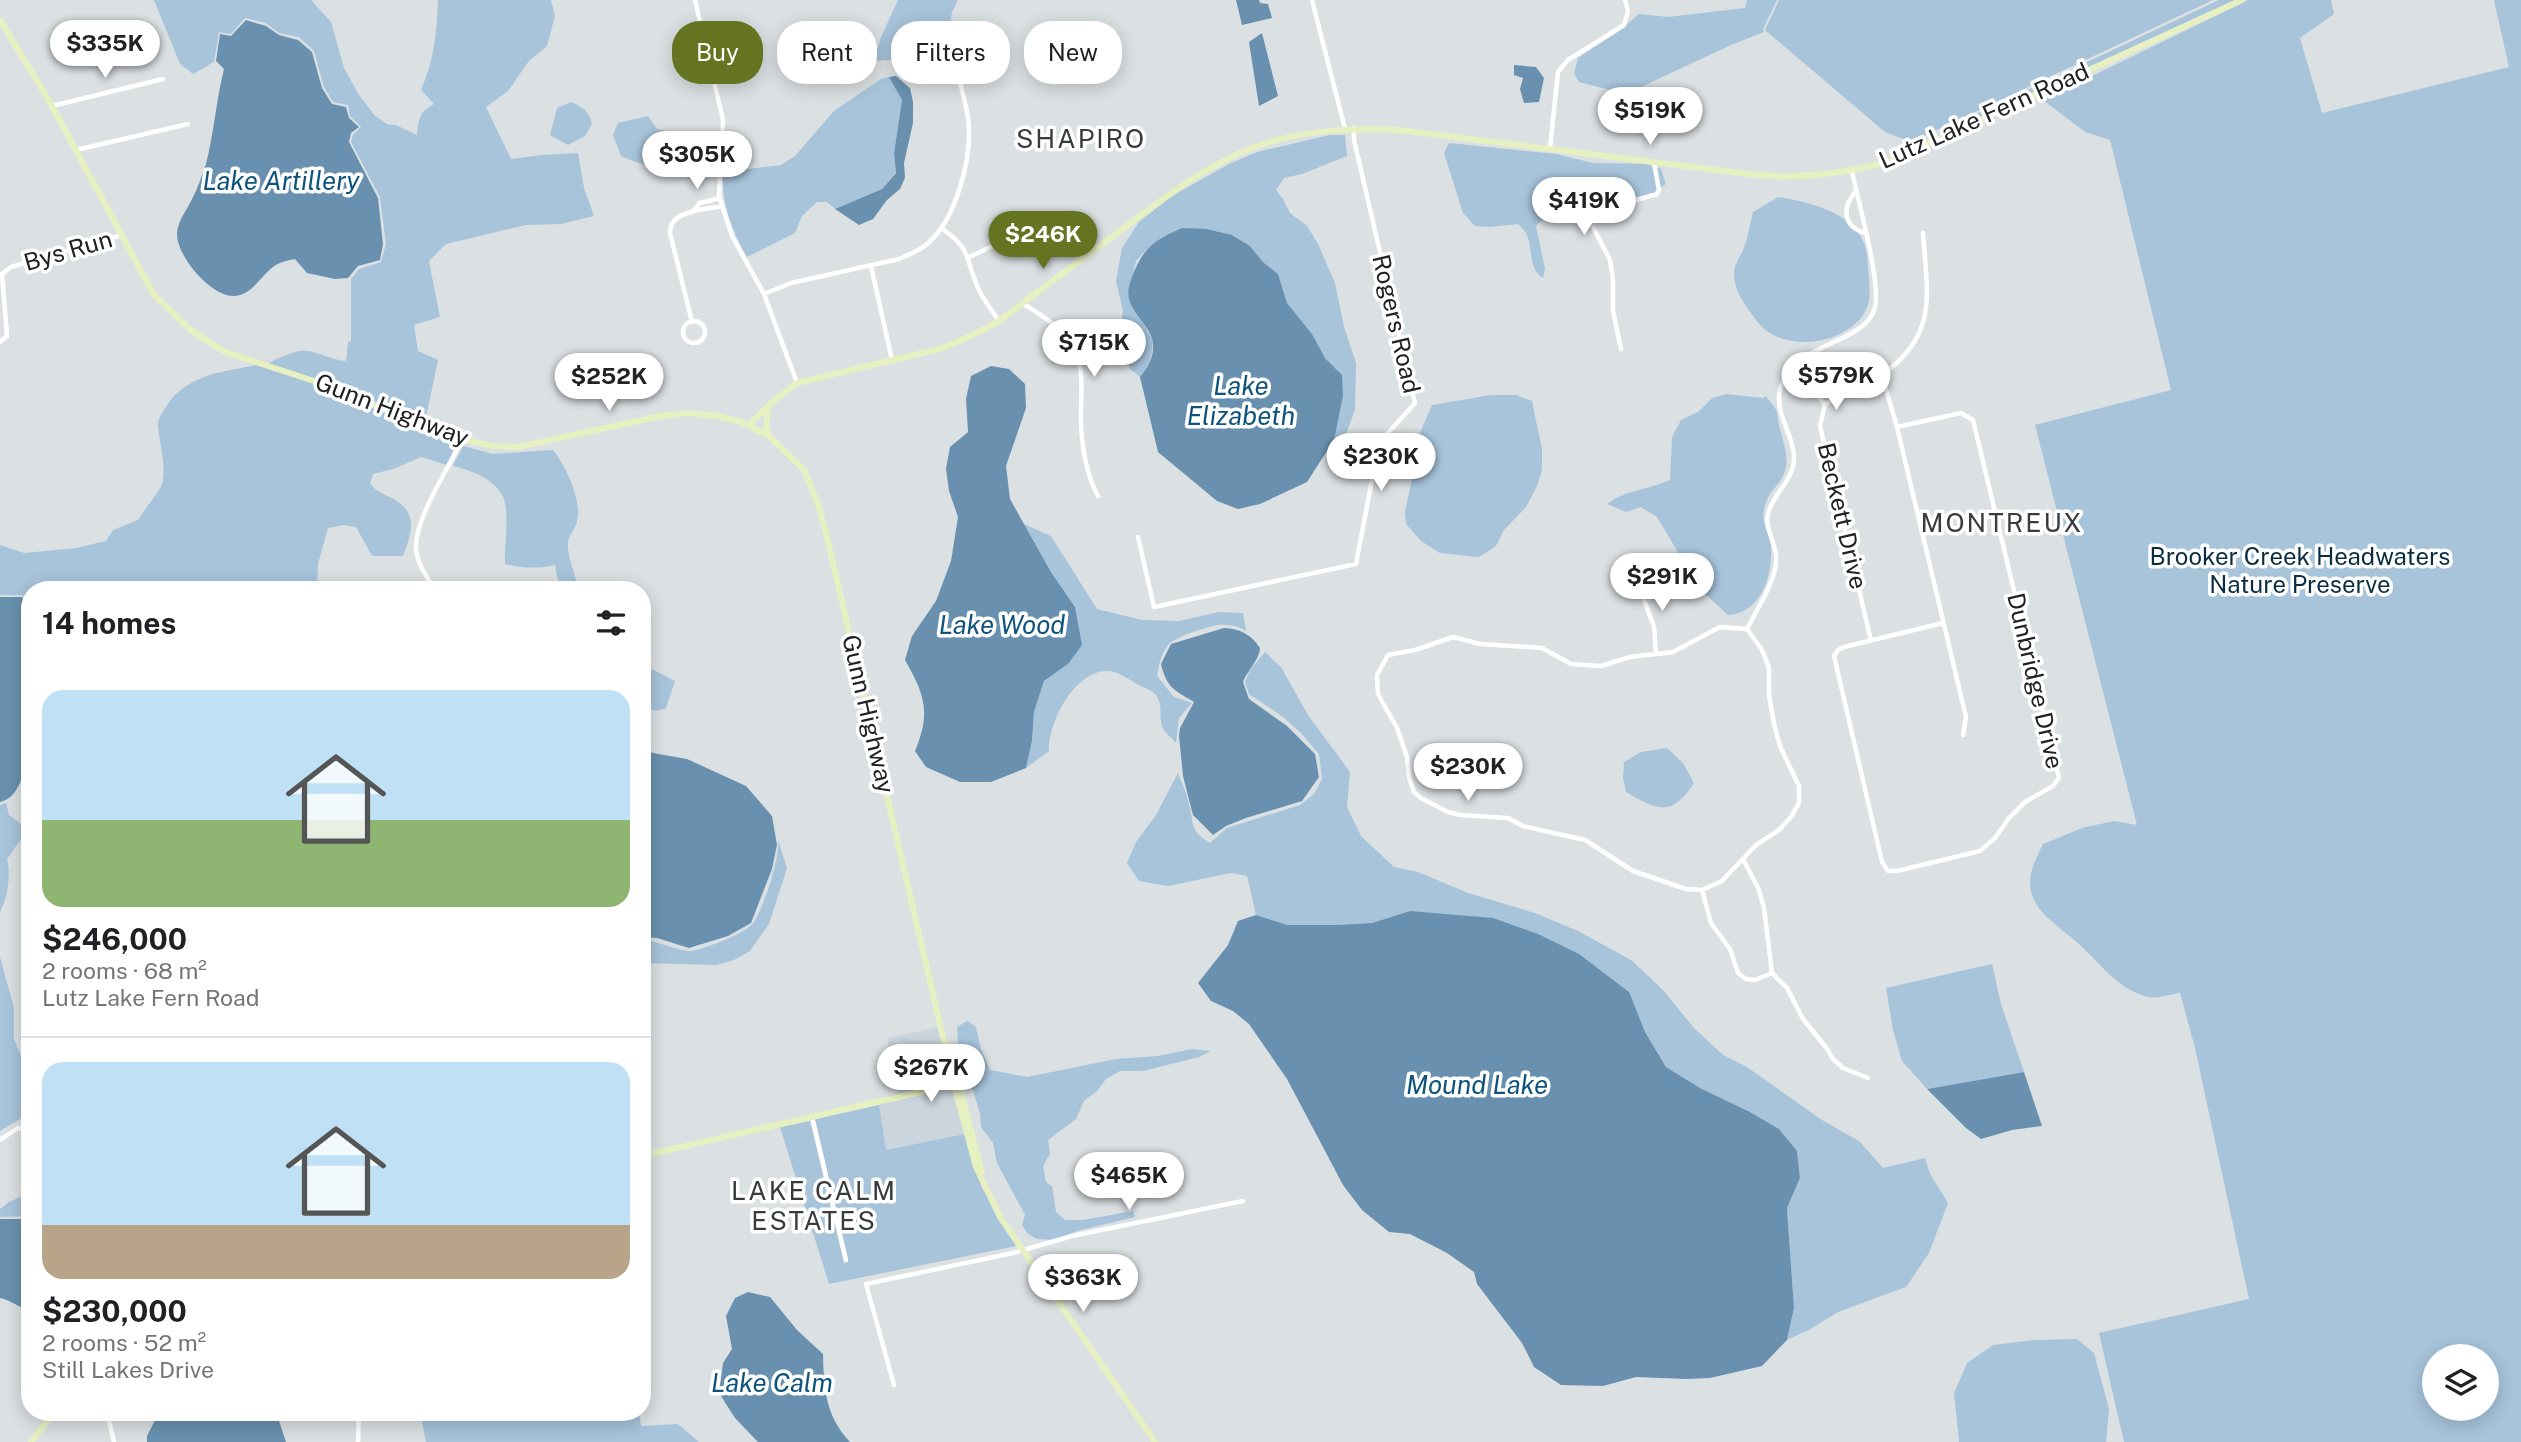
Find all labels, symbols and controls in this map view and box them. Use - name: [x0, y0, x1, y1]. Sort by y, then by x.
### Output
- pin: $335K: [56, 20, 154, 80]
- chip: Buy: [672, 21, 763, 84]
- chip: Rent: [777, 21, 877, 84]
- chip: Filters: [891, 21, 1010, 84]
- chip: New: [1024, 21, 1122, 84]
- text: $335K: [66, 29, 144, 56]
- street label: Lutz Lake Fern Road: [1874, 56, 2093, 174]
- pin: $519K: [1601, 88, 1699, 147]
- text: $519K: [1614, 96, 1686, 123]
- district label: SHAPIRO: [1016, 123, 1146, 154]
- pin: $305K: [648, 132, 746, 191]
- text: $305K: [658, 140, 736, 167]
- water label: Lake Artillery: [202, 165, 360, 196]
- pin: $419K: [1535, 177, 1633, 237]
- text: $419K: [1548, 186, 1620, 213]
- pin: $246K: [994, 212, 1092, 271]
- text: $246K: [1004, 220, 1082, 247]
- street label: Bys Run: [20, 224, 115, 276]
- street label: Rogers Road: [1367, 252, 1427, 396]
- pin: $715K: [1045, 320, 1143, 379]
- text: $715K: [1058, 328, 1130, 355]
- pin: $579K: [1787, 352, 1885, 412]
- pin: $252K: [560, 354, 658, 413]
- text: $579K: [1797, 361, 1875, 388]
- text: $252K: [571, 362, 647, 389]
- street label: Gunn Highway: [312, 367, 473, 451]
- water label: Lake Elizabeth: [1187, 370, 1295, 431]
- pin: $230K: [1332, 434, 1430, 493]
- street label: Beckett Drive: [1813, 440, 1873, 592]
- text: $230K: [1343, 442, 1419, 469]
- district label: MONTREUX: [1921, 507, 2083, 538]
- park label: Brooker Creek Headwaters Nature Preserve: [2150, 542, 2450, 598]
- pin: $291K: [1613, 554, 1711, 613]
- text: $291K: [1626, 562, 1698, 589]
- street label: Dunbridge Drive: [2002, 590, 2070, 771]
- icon: filters: [592, 604, 630, 642]
- text: 14 homes: [42, 605, 176, 641]
- water label: Lake Wood: [939, 609, 1065, 640]
- street label: Gunn Highway: [837, 632, 901, 796]
- icon: home: [273, 736, 399, 862]
- pin: $230K: [1419, 744, 1517, 803]
- text: $230K: [1430, 752, 1506, 779]
- text: $246,000: [42, 921, 187, 957]
- text: 2 rooms · 68 m²: [42, 957, 207, 984]
- text: Lutz Lake Fern Road: [42, 984, 259, 1011]
- pin: $267K: [882, 1044, 980, 1104]
- text: $267K: [893, 1053, 969, 1080]
- water label: Mound Lake: [1406, 1069, 1548, 1100]
- icon: home: [273, 1108, 399, 1234]
- pin: $465K: [1080, 1152, 1178, 1212]
- text: $465K: [1090, 1161, 1168, 1188]
- district label: LAKE CALM ESTATES: [731, 1175, 897, 1236]
- pin: $363K: [1034, 1254, 1132, 1314]
- text: $363K: [1044, 1263, 1122, 1290]
- text: $230,000: [42, 1293, 187, 1329]
- text: 2 rooms · 52 m²: [42, 1329, 206, 1356]
- map controls: [2422, 1344, 2499, 1421]
- button: layers: [2422, 1344, 2499, 1421]
- text: Still Lakes Drive: [42, 1356, 214, 1383]
- water label: Lake Calm: [711, 1367, 833, 1398]

